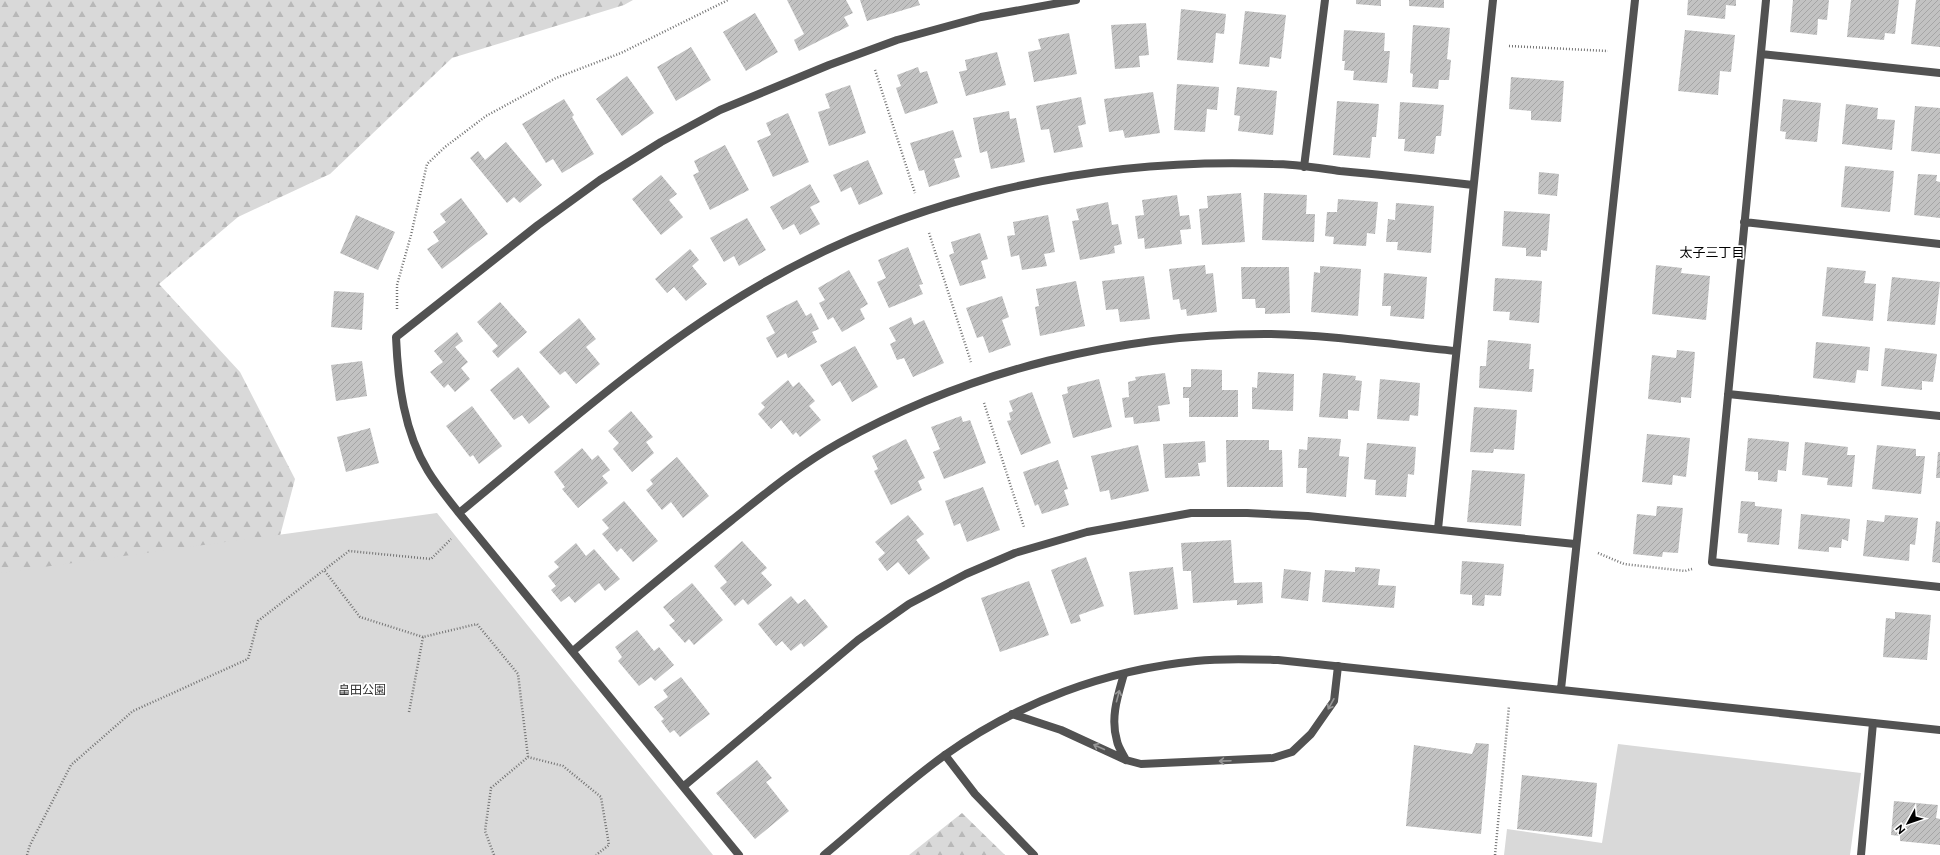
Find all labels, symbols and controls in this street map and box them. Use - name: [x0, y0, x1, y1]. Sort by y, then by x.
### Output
- district label: 太子三丁目: [1679, 245, 1745, 260]
- park label: 畠田公園: [338, 683, 386, 697]
- one-way arrow: [1114, 690, 1122, 703]
- one-way arrow: [1327, 698, 1334, 710]
- one-way arrow: [1093, 743, 1105, 750]
- one-way arrow: [1219, 757, 1232, 765]
- north arrow: [1888, 803, 1928, 843]
- text: N: [1893, 822, 1908, 837]

